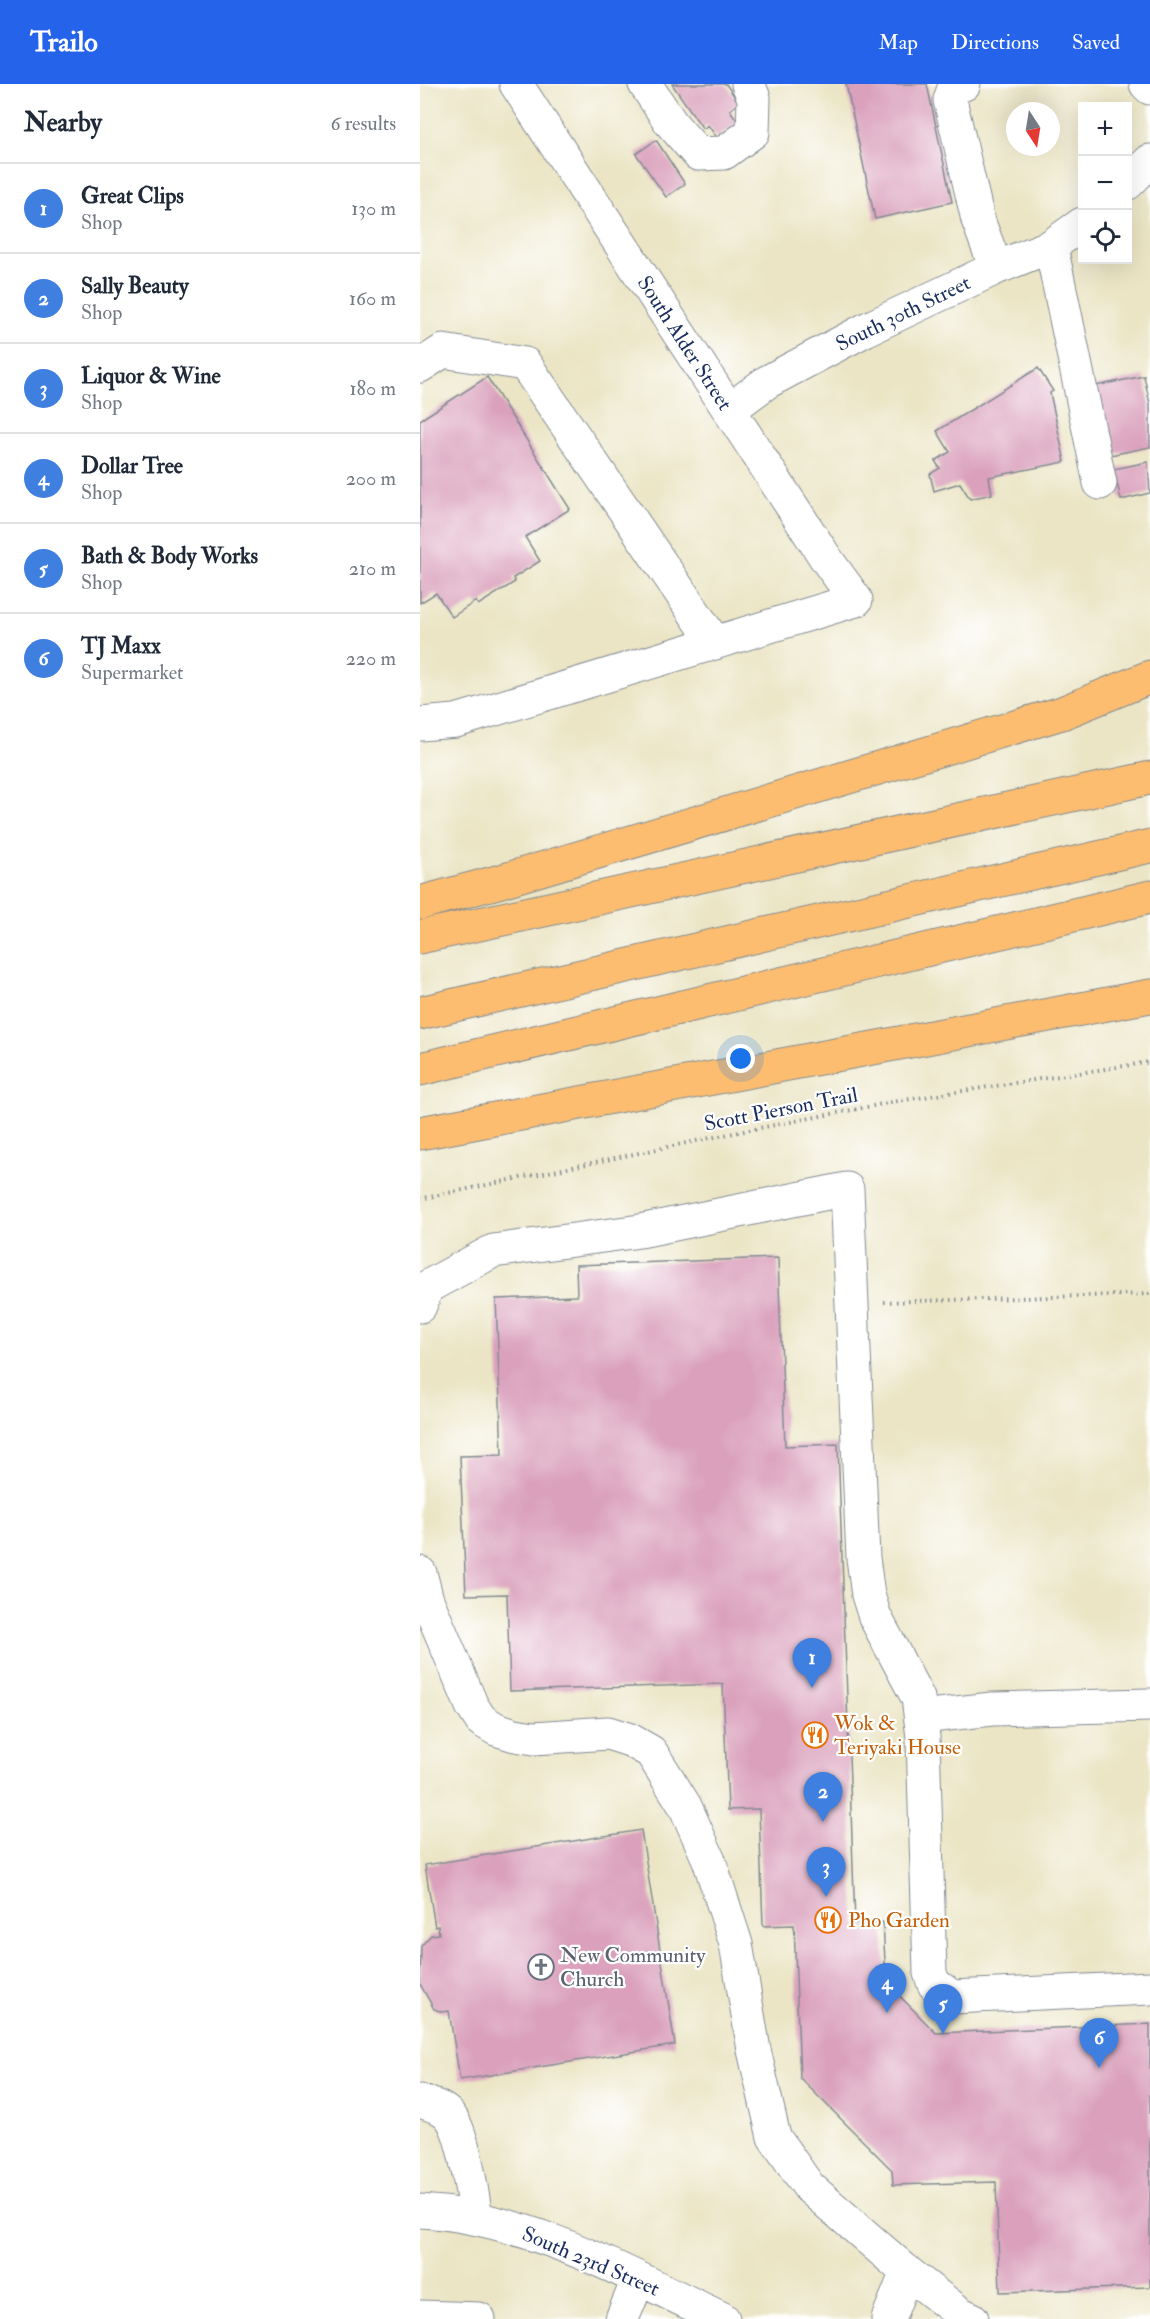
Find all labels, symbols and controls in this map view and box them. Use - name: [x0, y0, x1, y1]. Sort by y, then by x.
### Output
- text: Trailo: [30, 25, 98, 60]
- text: Map: [878, 29, 918, 56]
- text: Directions: [951, 29, 1039, 56]
- text: Saved: [1072, 29, 1120, 56]
- north arrow: [1006, 102, 1060, 156]
- map controls: [1078, 102, 1132, 264]
- button: +: [1078, 102, 1132, 156]
- text: Nearby: [24, 107, 102, 139]
- text: 6 results: [330, 111, 396, 136]
- button: −: [1078, 156, 1132, 210]
- text: Great Clips: [81, 182, 184, 210]
- text: 1: [40, 196, 47, 221]
- text: 130 m: [351, 196, 396, 221]
- text: Shop: [81, 210, 122, 235]
- button: locate: [1078, 210, 1132, 264]
- street label: South 30th Street: [831, 269, 975, 358]
- street label: South Alder Street: [631, 271, 738, 416]
- text: Sally Beauty: [81, 272, 189, 300]
- text: 2: [38, 286, 49, 311]
- text: 160 m: [349, 286, 396, 311]
- text: Shop: [81, 300, 122, 325]
- text: Liquor & Wine: [81, 362, 221, 390]
- text: 3: [40, 376, 47, 401]
- text: 180 m: [349, 376, 396, 401]
- text: Shop: [81, 390, 122, 415]
- text: Dollar Tree: [81, 452, 183, 480]
- text: 4: [38, 466, 49, 491]
- text: 200 m: [346, 466, 396, 491]
- text: Shop: [81, 480, 122, 505]
- text: Bath & Body Works: [81, 542, 258, 570]
- text: 5: [39, 556, 48, 581]
- text: 210 m: [349, 556, 396, 581]
- text: Shop: [81, 570, 122, 595]
- text: TJ Maxx: [81, 632, 161, 660]
- text: 6: [38, 646, 49, 671]
- text: 220 m: [346, 646, 396, 671]
- text: Supermarket: [81, 660, 184, 685]
- your location: [726, 1044, 755, 1073]
- street label: Scott Pierson Trail: [702, 1081, 861, 1138]
- pin: 1: [792, 1638, 832, 1688]
- place label: Wok & Teriyaki House: [833, 1710, 961, 1761]
- restaurant icon: Wok & Teriyaki House: [800, 1720, 830, 1750]
- pin: 2: [804, 1772, 842, 1822]
- pin: 3: [806, 1848, 846, 1897]
- restaurant icon: Pho Garden: [813, 1905, 843, 1935]
- place label: Pho Garden: [848, 1907, 950, 1934]
- place label: New Community Church: [560, 1942, 706, 1993]
- church icon: New Community Church: [526, 1952, 556, 1982]
- pin: 4: [868, 1964, 906, 2013]
- pin: 5: [924, 1984, 962, 2034]
- pin: 6: [1080, 2018, 1118, 2068]
- street label: South 23rd Street: [518, 2220, 664, 2303]

